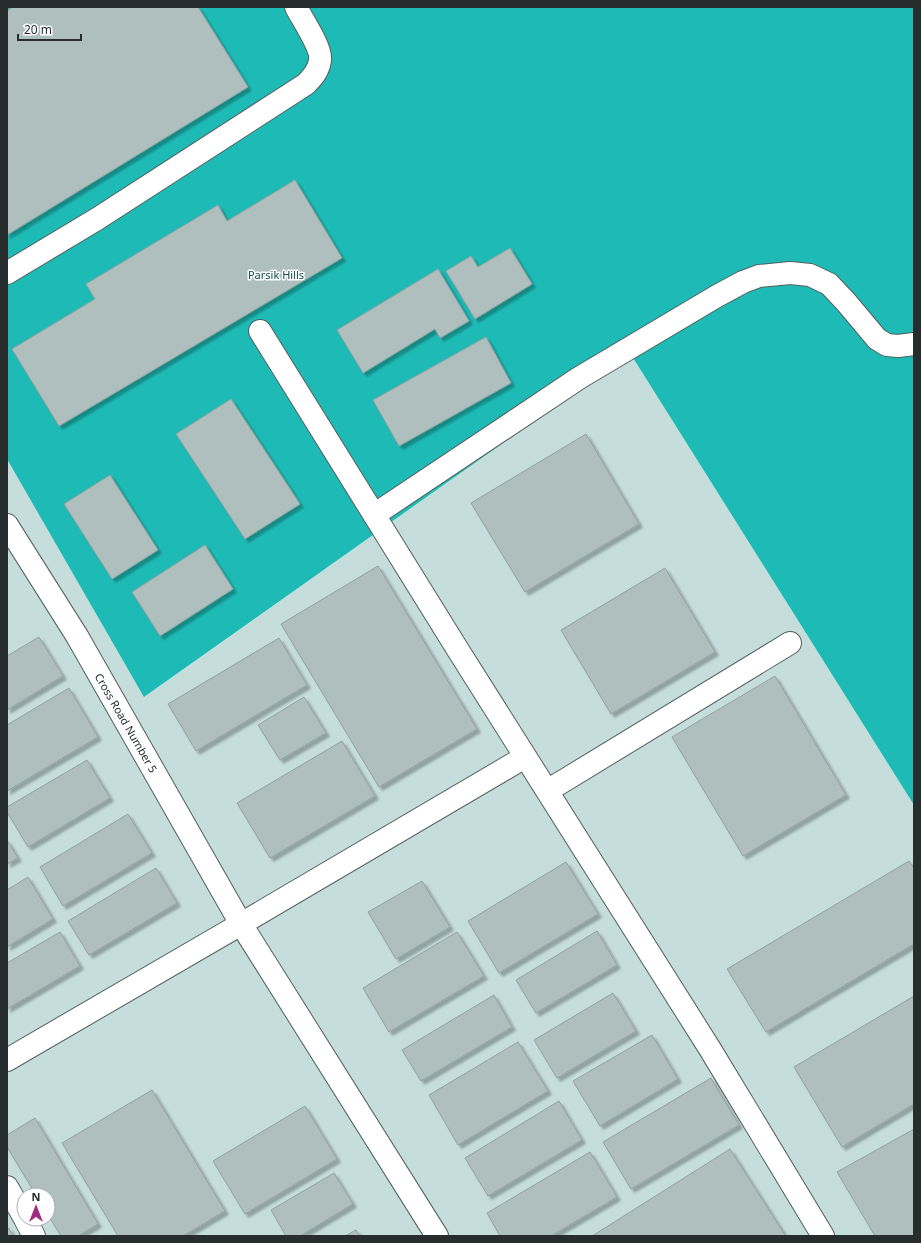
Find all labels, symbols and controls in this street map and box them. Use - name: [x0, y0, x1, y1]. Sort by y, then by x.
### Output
- scale bar: [18, 16, 81, 42]
- text: 20 m: [24, 21, 52, 38]
- park label: Parsik Hills: [248, 267, 304, 282]
- street label: Cross Road Number 5: [92, 670, 161, 775]
- north arrow: [16, 1187, 56, 1227]
- text: N: [32, 1189, 40, 1204]

